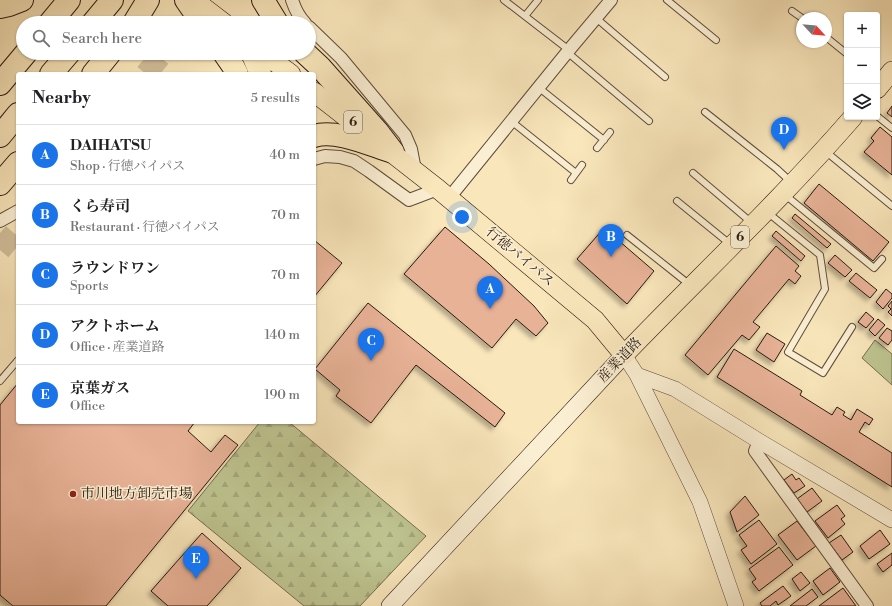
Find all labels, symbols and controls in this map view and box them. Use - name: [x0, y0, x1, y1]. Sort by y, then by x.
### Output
- north arrow: [796, 12, 832, 48]
- map controls: [844, 12, 880, 120]
- button: +: [844, 12, 880, 48]
- search box: [16, 16, 316, 60]
- icon: search: [30, 27, 52, 49]
- text: Search here: [62, 29, 142, 48]
- button: −: [844, 48, 880, 84]
- button: layers: [844, 84, 880, 120]
- text: Nearby: [32, 87, 91, 109]
- text: 5 results: [251, 90, 300, 106]
- road number: 6: [344, 111, 362, 133]
- pin: D: [771, 117, 797, 150]
- text: DAIHATSU: [70, 136, 151, 155]
- text: A: [40, 147, 50, 163]
- text: 40 m: [270, 147, 300, 163]
- text: Shop · 行徳バイパス: [70, 158, 185, 174]
- text: くら寿司: [70, 197, 130, 216]
- text: B: [40, 207, 50, 223]
- text: 70 m: [271, 207, 300, 223]
- your location: [452, 207, 472, 227]
- text: Restaurant · 行徳バイパス: [70, 219, 220, 235]
- street label: 行徳バイパス: [482, 223, 558, 291]
- pin: B: [598, 224, 624, 257]
- road number: 6: [731, 226, 749, 248]
- text: ラウンドワン: [70, 259, 160, 278]
- text: C: [40, 267, 50, 283]
- text: 70 m: [271, 267, 300, 283]
- pin: A: [477, 276, 503, 309]
- text: Sports: [70, 278, 109, 294]
- text: アクトホーム: [70, 317, 160, 336]
- text: D: [40, 327, 50, 343]
- text: 140 m: [264, 327, 300, 343]
- pin: C: [358, 328, 384, 361]
- street label: 産業道路: [594, 334, 646, 386]
- text: Office · 産業道路: [70, 339, 164, 355]
- text: 京葉ガス: [70, 379, 130, 398]
- text: E: [40, 387, 50, 403]
- text: 190 m: [264, 387, 300, 403]
- text: Office: [70, 398, 105, 414]
- place label: 市川地方卸売市場: [81, 485, 193, 503]
- marker: 市川地方卸売市場: [68, 489, 78, 499]
- pin: E: [183, 546, 209, 579]

